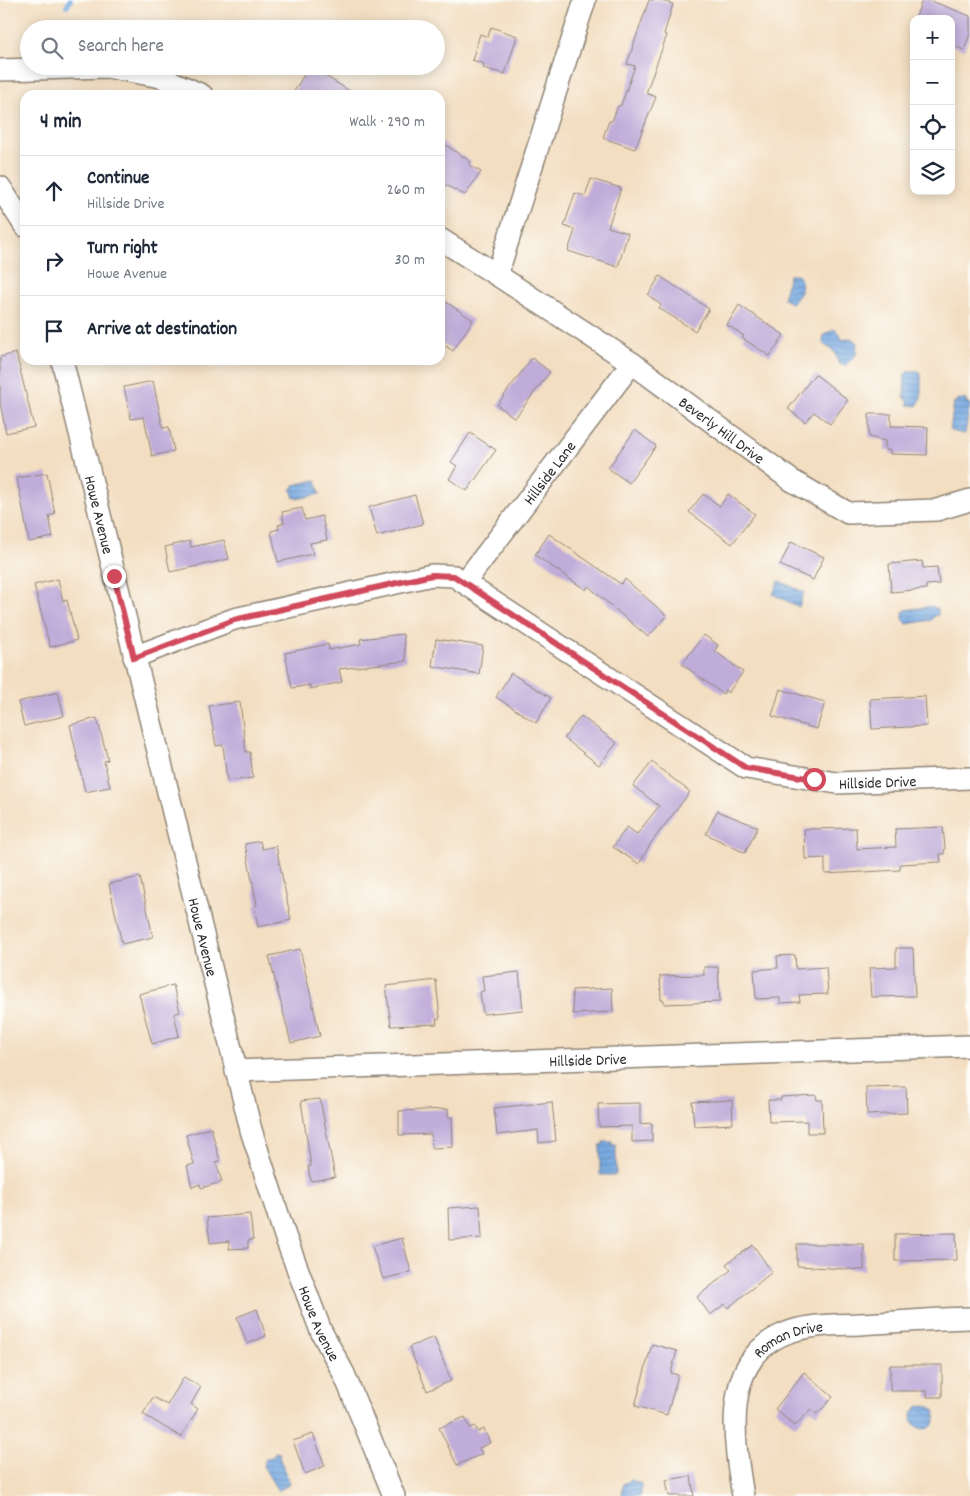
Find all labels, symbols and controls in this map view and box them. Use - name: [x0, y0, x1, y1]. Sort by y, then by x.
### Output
- map controls: [910, 15, 955, 195]
- button: +: [910, 15, 955, 60]
- search box: [20, 20, 445, 75]
- icon: search: [38, 34, 66, 62]
- text: Search here: [78, 34, 164, 61]
- button: −: [910, 60, 955, 105]
- button: locate: [910, 105, 955, 150]
- text: 4 min: [40, 108, 82, 138]
- text: Walk · 290 m: [349, 111, 425, 134]
- button: layers: [910, 150, 955, 195]
- text: Continue: [87, 166, 149, 193]
- icon: ahead: [40, 177, 68, 205]
- text: 260 m: [387, 179, 425, 202]
- text: Hillside Drive: [87, 193, 164, 216]
- text: Turn right: [87, 236, 158, 263]
- icon: right: [40, 247, 68, 275]
- text: 30 m: [395, 249, 425, 272]
- text: Howe Avenue: [87, 263, 167, 286]
- icon: arrive: [40, 317, 68, 345]
- text: Arrive at destination: [87, 317, 237, 344]
- street label: Beverly Hill Drive: [673, 392, 769, 471]
- street label: Hillside Lane: [519, 437, 583, 511]
- street label: Howe Avenue: [77, 473, 118, 557]
- route end: [103, 565, 126, 588]
- route start: [803, 768, 826, 791]
- street label: Hillside Drive: [838, 771, 917, 797]
- street label: Howe Avenue: [180, 896, 222, 979]
- street label: Hillside Drive: [549, 1049, 627, 1074]
- street label: Howe Avenue: [291, 1283, 344, 1366]
- street label: Roman Drive: [749, 1317, 824, 1364]

